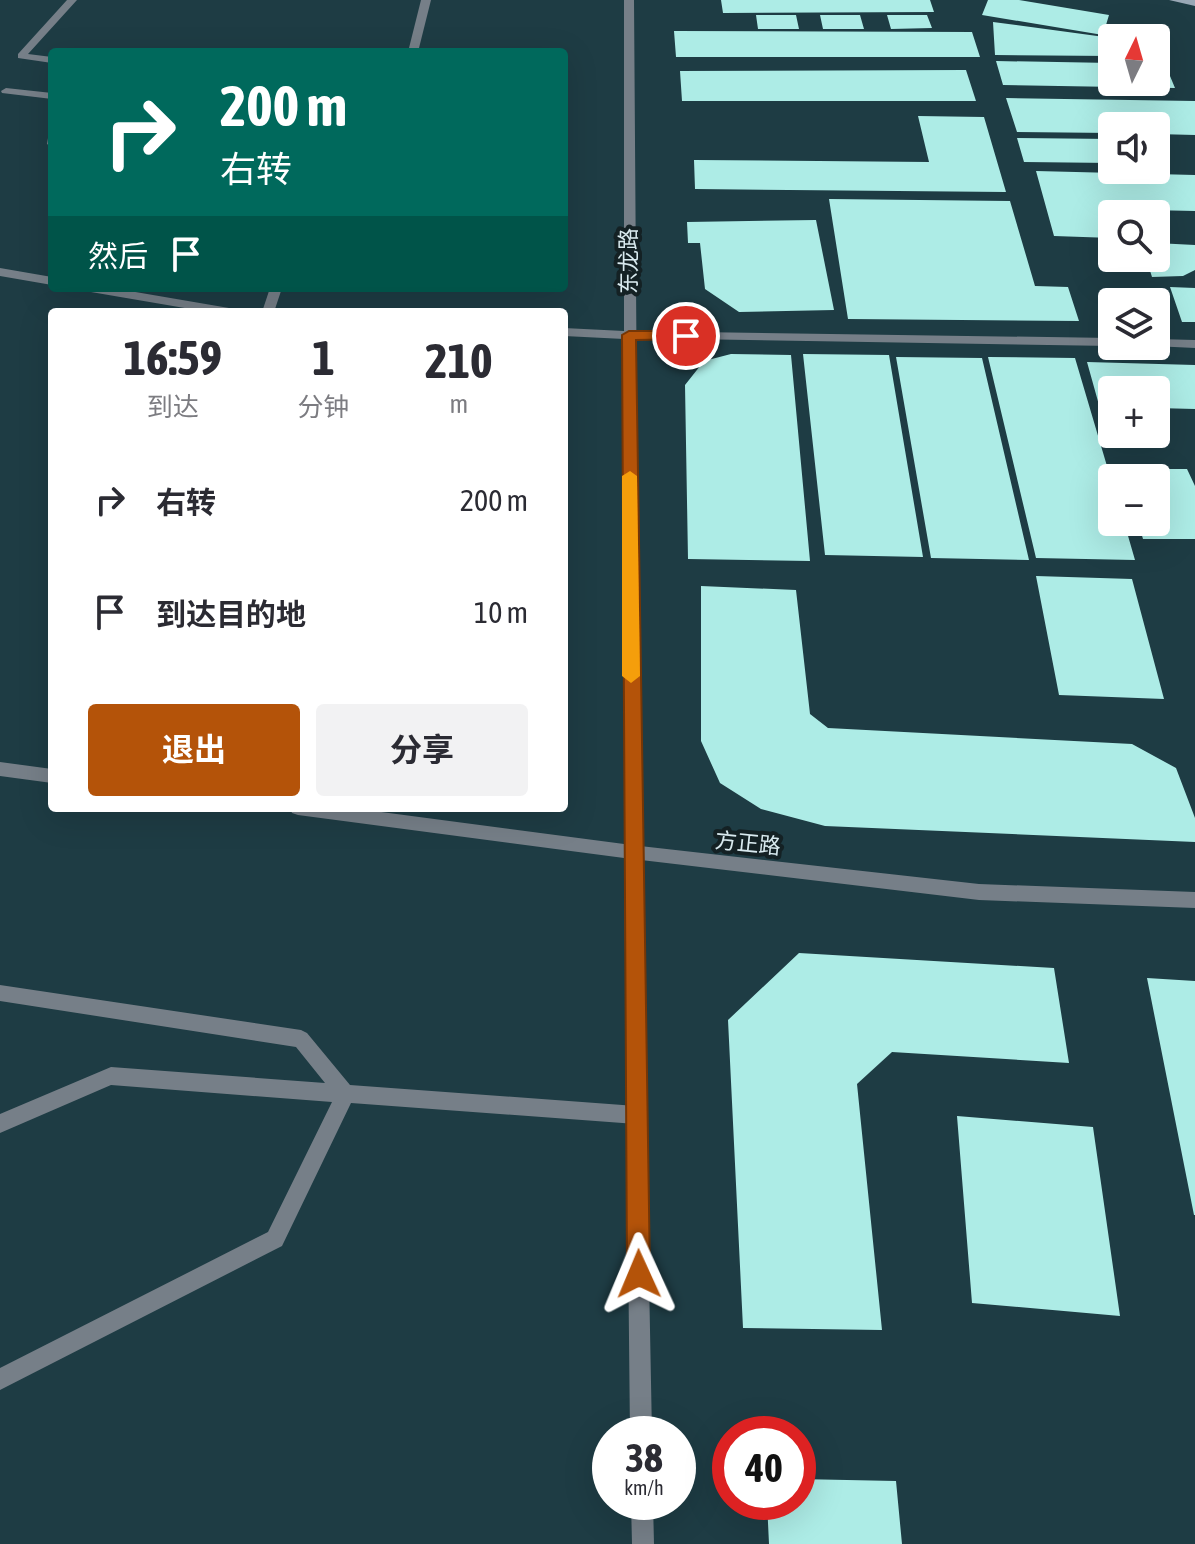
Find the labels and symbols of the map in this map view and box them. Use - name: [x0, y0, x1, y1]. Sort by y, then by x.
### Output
- north arrow: [1098, 24, 1170, 96]
- street label: 东龙路: [615, 228, 641, 294]
- pin: [652, 302, 720, 370]
- street label: 方正路: [714, 827, 782, 859]
- position arrow: [597, 1232, 681, 1316]
- speed limit sign: 40: [712, 1416, 816, 1520]

